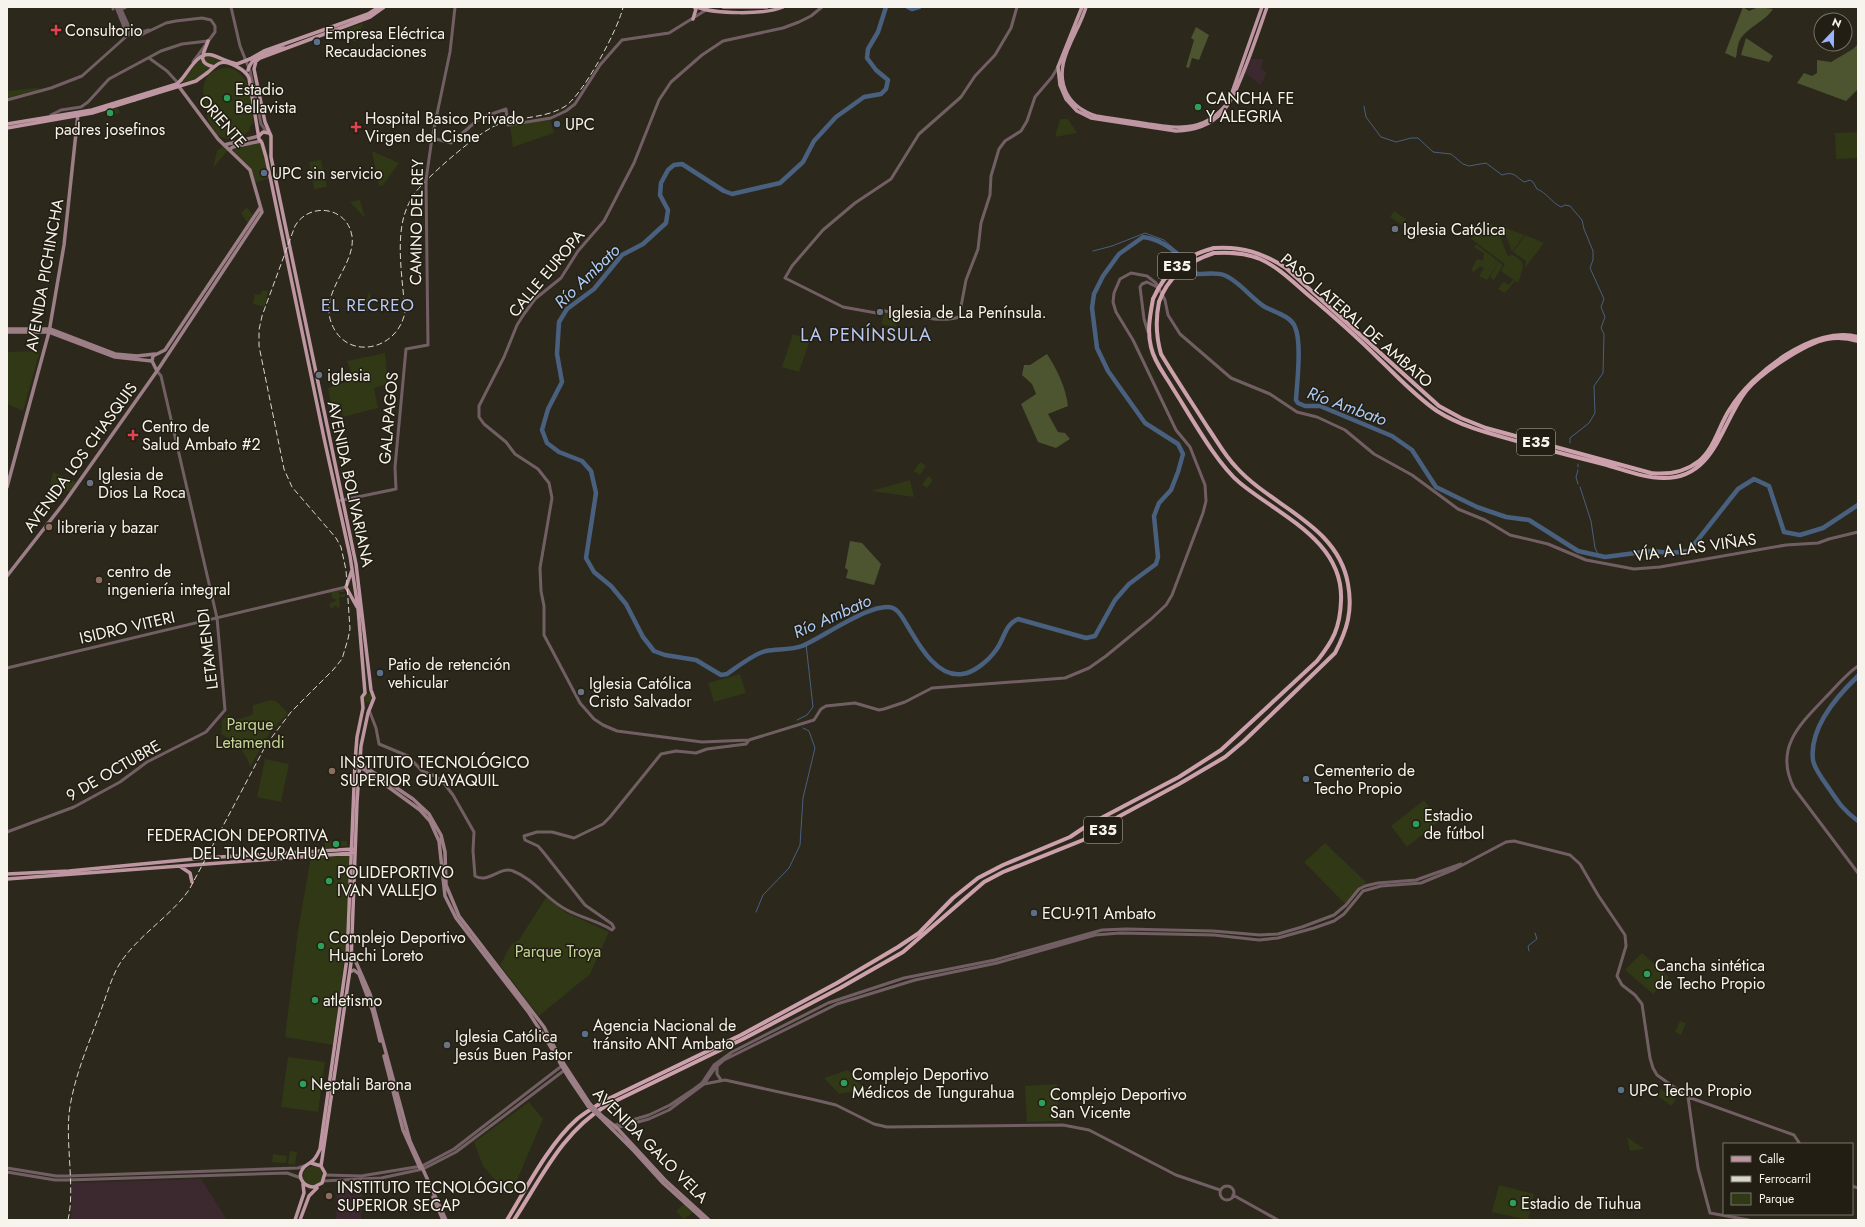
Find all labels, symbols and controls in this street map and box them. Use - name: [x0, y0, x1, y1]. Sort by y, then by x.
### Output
- north arrow: [1813, 12, 1853, 52]
- text: N: [1830, 14, 1844, 32]
- place label: Consultorio: [65, 19, 143, 42]
- place label: Empresa Eléctrica Recaudaciones: [325, 22, 445, 63]
- marker: Consultorio: [50, 24, 62, 36]
- marker: Empresa Eléctrica Recaudaciones: [312, 37, 322, 47]
- place label: Estadio Bellavista: [235, 78, 296, 119]
- place label: CANCHA FE Y ALEGRIA: [1206, 87, 1294, 128]
- street label: ORIENTE: [193, 90, 252, 153]
- marker: Estadio Bellavista: [222, 93, 232, 103]
- marker: CANCHA FE Y ALEGRIA: [1193, 102, 1203, 112]
- place label: Hospital Basico Privado Virgen del Cisne: [365, 107, 524, 148]
- marker: padres josefinos: [105, 108, 115, 118]
- place label: UPC: [565, 113, 595, 136]
- place label: padres josefinos: [55, 118, 165, 141]
- marker: UPC: [552, 119, 562, 129]
- marker: Hospital Basico Privado Virgen del Cisne: [350, 121, 362, 133]
- street label: CAMINO DEL REY: [404, 159, 429, 285]
- place label: UPC sin servicio: [272, 162, 383, 185]
- marker: UPC sin servicio: [259, 168, 269, 178]
- street label: AVENIDA PICHINCHA: [20, 196, 69, 353]
- place label: Iglesia Católica: [1403, 218, 1505, 241]
- street label: CALLE EUROPA: [503, 224, 590, 322]
- marker: Iglesia Católica: [1390, 224, 1400, 234]
- water label: Río Ambato: [549, 238, 625, 314]
- street label: PASO LATERAL DE AMBATO: [1276, 248, 1438, 393]
- road number: E35: [1158, 253, 1196, 279]
- district label: EL RECREO: [321, 293, 415, 317]
- place label: Iglesia de La Península.: [888, 301, 1046, 324]
- marker: Iglesia de La Península.: [875, 307, 885, 317]
- district label: LA PENÍNSULA: [800, 322, 932, 348]
- place label: iglesia: [327, 364, 371, 387]
- marker: iglesia: [314, 370, 324, 380]
- street label: GALAPAGOS: [373, 371, 404, 465]
- street label: AVENIDA LOS CHASQUIS: [18, 377, 143, 537]
- water label: Río Ambato: [1304, 381, 1390, 431]
- street label: AVENIDA BOLIVARIANA: [322, 399, 379, 570]
- place label: Centro de Salud Ambato #2: [142, 415, 260, 456]
- marker: Centro de Salud Ambato #2: [127, 429, 139, 441]
- road number: E35: [1517, 429, 1555, 455]
- place label: Iglesia de Dios La Roca: [98, 463, 186, 504]
- marker: Iglesia de Dios La Roca: [85, 478, 95, 488]
- place label: libreria y bazar: [57, 516, 159, 539]
- marker: libreria y bazar: [44, 522, 54, 532]
- street label: VÍA A LAS VIÑAS: [1632, 528, 1758, 567]
- place label: centro de ingeniería integral: [107, 560, 231, 601]
- marker: centro de ingeniería integral: [94, 575, 104, 585]
- water label: Río Ambato: [789, 588, 875, 644]
- street label: ISIDRO VITERI: [77, 605, 177, 650]
- street label: LETAMENDI: [191, 607, 224, 691]
- place label: Patio de retención vehicular: [388, 653, 511, 694]
- marker: Patio de retención vehicular: [375, 668, 385, 678]
- place label: Iglesia Católica Cristo Salvador: [589, 672, 692, 713]
- marker: Iglesia Católica Cristo Salvador: [576, 687, 586, 697]
- park label: Parque Letamendi: [215, 713, 285, 754]
- street label: 9 DE OCTUBRE: [62, 734, 165, 807]
- place label: INSTITUTO TECNOLÓGICO SUPERIOR GUAYAQUIL: [340, 751, 530, 792]
- place label: Cementerio de Techo Propio: [1314, 759, 1415, 800]
- marker: INSTITUTO TECNOLÓGICO SUPERIOR GUAYAQUIL: [327, 766, 337, 776]
- marker: Cementerio de Techo Propio: [1301, 774, 1311, 784]
- place label: Estadio de fútbol: [1424, 804, 1485, 845]
- road number: E35: [1084, 817, 1122, 843]
- marker: Estadio de fútbol: [1411, 819, 1421, 829]
- place label: FEDERACION DEPORTIVA DEL TUNGURAHUA: [147, 824, 328, 865]
- marker: FEDERACION DEPORTIVA DEL TUNGURAHUA: [331, 839, 341, 849]
- place label: POLIDEPORTIVO IVAN VALLEJO: [337, 861, 454, 902]
- marker: POLIDEPORTIVO IVAN VALLEJO: [324, 876, 334, 886]
- place label: ECU-911 Ambato: [1042, 902, 1156, 925]
- marker: ECU-911 Ambato: [1029, 908, 1039, 918]
- place label: Complejo Deportivo Huachi Loreto: [329, 926, 466, 967]
- park label: Parque Troya: [515, 940, 601, 963]
- marker: Complejo Deportivo Huachi Loreto: [316, 941, 326, 951]
- place label: Cancha sintética de Techo Propio: [1655, 954, 1766, 995]
- marker: Cancha sintética de Techo Propio: [1642, 969, 1652, 979]
- place label: atletismo: [323, 989, 382, 1012]
- marker: atletismo: [310, 995, 320, 1005]
- place label: Agencia Nacional de tránsito ANT Ambato: [593, 1014, 736, 1055]
- place label: Iglesia Católica Jesús Buen Pastor: [453, 1025, 573, 1066]
- marker: Agencia Nacional de tránsito ANT Ambato: [580, 1029, 590, 1039]
- marker: Iglesia Católica Jesús Buen Pastor: [442, 1040, 452, 1050]
- place label: Complejo Deportivo Médicos de Tungurahua: [852, 1063, 1014, 1104]
- place label: Neptali Barona: [311, 1073, 412, 1096]
- marker: Complejo Deportivo Médicos de Tungurahua: [839, 1078, 849, 1088]
- marker: Neptali Barona: [298, 1079, 308, 1089]
- place label: UPC Techo Propio: [1629, 1079, 1752, 1102]
- street label: AVENIDA GALO VELA: [588, 1083, 714, 1208]
- place label: Complejo Deportivo San Vicente: [1050, 1083, 1187, 1124]
- marker: UPC Techo Propio: [1616, 1085, 1626, 1095]
- marker: Complejo Deportivo San Vicente: [1037, 1098, 1047, 1108]
- legend: [1723, 1143, 1853, 1215]
- text: Calle: [1759, 1150, 1785, 1168]
- text: Ferrocarril: [1759, 1170, 1811, 1188]
- place label: INSTITUTO TECNOLÓGICO SUPERIOR SECAP: [337, 1176, 527, 1217]
- text: Parque: [1759, 1190, 1794, 1208]
- marker: INSTITUTO TECNOLÓGICO SUPERIOR SECAP: [324, 1191, 334, 1201]
- place label: Estadio de Tiuhua: [1521, 1192, 1641, 1215]
- marker: Estadio de Tiuhua: [1508, 1198, 1518, 1208]

